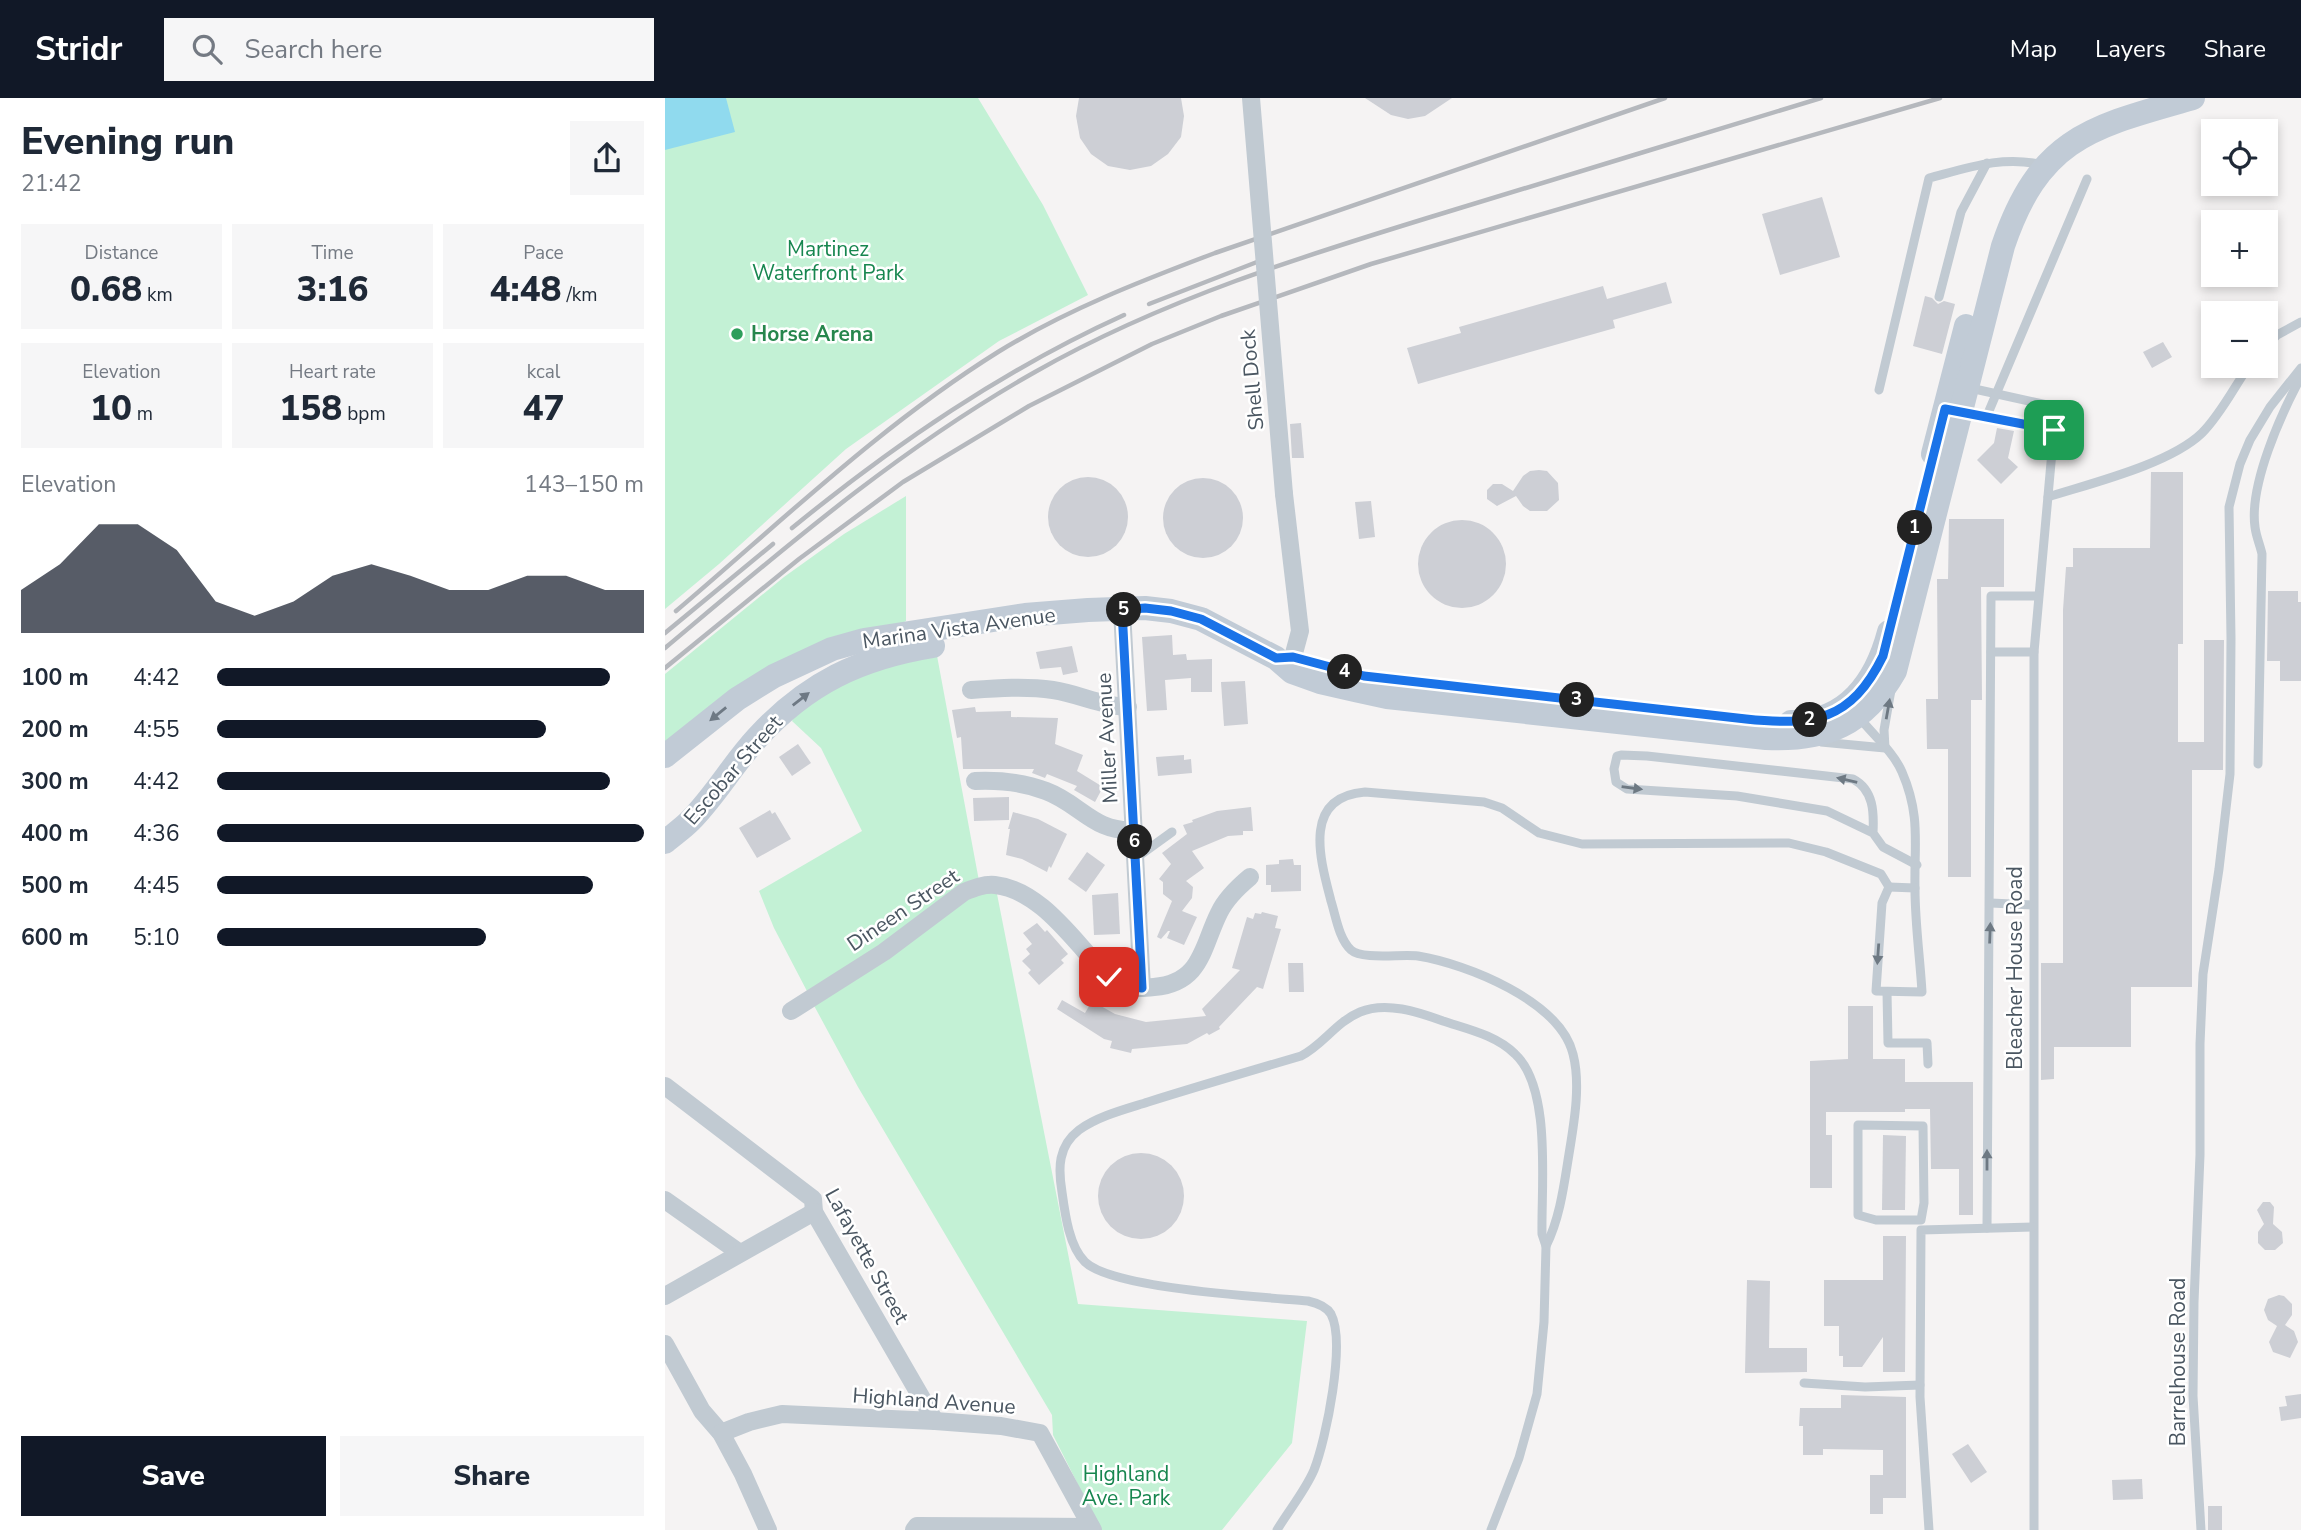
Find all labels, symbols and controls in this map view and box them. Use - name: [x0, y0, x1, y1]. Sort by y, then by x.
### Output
- search box: [164, 18, 654, 81]
- text: Stridr: [35, 27, 122, 72]
- icon: search: [188, 30, 226, 68]
- text: Search here: [244, 32, 382, 67]
- text: Map: [2010, 33, 2057, 65]
- text: Layers: [2095, 33, 2166, 65]
- text: Share: [2204, 33, 2266, 65]
- text: Evening run: [21, 116, 234, 167]
- map controls: [2201, 119, 2278, 378]
- button: locate: [2201, 119, 2278, 196]
- button: share: [570, 121, 644, 195]
- text: 21:42: [21, 168, 81, 199]
- button: +: [2201, 210, 2278, 287]
- park label: Martinez Waterfront Park: [752, 235, 905, 287]
- text: Distance: [85, 240, 158, 266]
- text: Time: [311, 240, 354, 266]
- text: Pace: [523, 240, 564, 266]
- text: 0.68: [70, 266, 142, 313]
- text: 3:16: [296, 266, 369, 313]
- text: 4:48: [489, 266, 562, 313]
- text: km: [142, 282, 173, 308]
- text: /km: [562, 282, 598, 308]
- button: −: [2201, 301, 2278, 378]
- place label: Horse Arena: [751, 320, 874, 348]
- marker: Horse Arena: [729, 326, 745, 342]
- street label: Shell Dock: [1234, 328, 1270, 432]
- text: Elevation: [82, 359, 161, 385]
- text: Heart rate: [289, 359, 376, 385]
- text: kcal: [527, 359, 560, 385]
- text: 10: [90, 385, 132, 432]
- text: 158: [279, 385, 342, 432]
- text: 47: [522, 385, 565, 432]
- pin: [2024, 400, 2084, 460]
- text: m: [132, 401, 153, 427]
- text: bpm: [342, 401, 386, 427]
- icon: arrive: [2035, 411, 2073, 449]
- text: Elevation: [21, 469, 116, 500]
- text: 143–150 m: [524, 469, 644, 500]
- pin: 1: [1897, 510, 1933, 546]
- text: 1: [1909, 514, 1920, 540]
- pin: 5: [1107, 592, 1141, 628]
- text: 5: [1118, 596, 1129, 622]
- street label: Marina Vista Avenue: [861, 601, 1057, 655]
- pin: 4: [1327, 654, 1363, 690]
- text: 4: [1339, 658, 1350, 684]
- text: 100 m: [21, 662, 89, 693]
- text: 4:42: [133, 662, 180, 693]
- street label: Miller Avenue: [1090, 672, 1124, 804]
- pin: 3: [1559, 682, 1595, 718]
- text: 3: [1571, 686, 1582, 712]
- one-way arrow: [792, 692, 810, 706]
- one-way arrow: [1883, 698, 1894, 720]
- pin: 2: [1793, 702, 1827, 738]
- one-way arrow: [709, 706, 726, 721]
- text: 2: [1804, 706, 1815, 732]
- street label: Escobar Street: [678, 709, 789, 831]
- text: 200 m: [21, 714, 89, 745]
- text: 4:55: [133, 714, 180, 745]
- text: 300 m: [21, 766, 89, 797]
- text: 4:42: [133, 766, 180, 797]
- one-way arrow: [1836, 774, 1858, 785]
- one-way arrow: [1621, 783, 1643, 794]
- text: 400 m: [21, 818, 89, 849]
- text: 4:36: [133, 818, 180, 849]
- pin: 6: [1117, 824, 1153, 860]
- text: 6: [1129, 828, 1140, 854]
- street label: Dineen Street: [842, 862, 965, 958]
- street label: Bleacher House Road: [2001, 866, 2029, 1070]
- text: 500 m: [21, 870, 89, 901]
- text: 4:45: [133, 870, 180, 901]
- one-way arrow: [1985, 921, 1996, 943]
- text: 600 m: [21, 922, 89, 953]
- text: 5:10: [133, 922, 180, 953]
- one-way arrow: [1873, 943, 1884, 965]
- pin: [1079, 947, 1139, 1007]
- icon: check: [1090, 958, 1128, 996]
- one-way arrow: [1981, 1149, 1993, 1171]
- street label: Lafayette Street: [818, 1183, 916, 1329]
- street label: Barrelhouse Road: [2164, 1278, 2192, 1446]
- street label: Highland Avenue: [851, 1381, 1017, 1421]
- button: Save: [21, 1436, 326, 1516]
- button: Share: [340, 1436, 644, 1516]
- park label: Highland Ave. Park: [1082, 1460, 1171, 1512]

